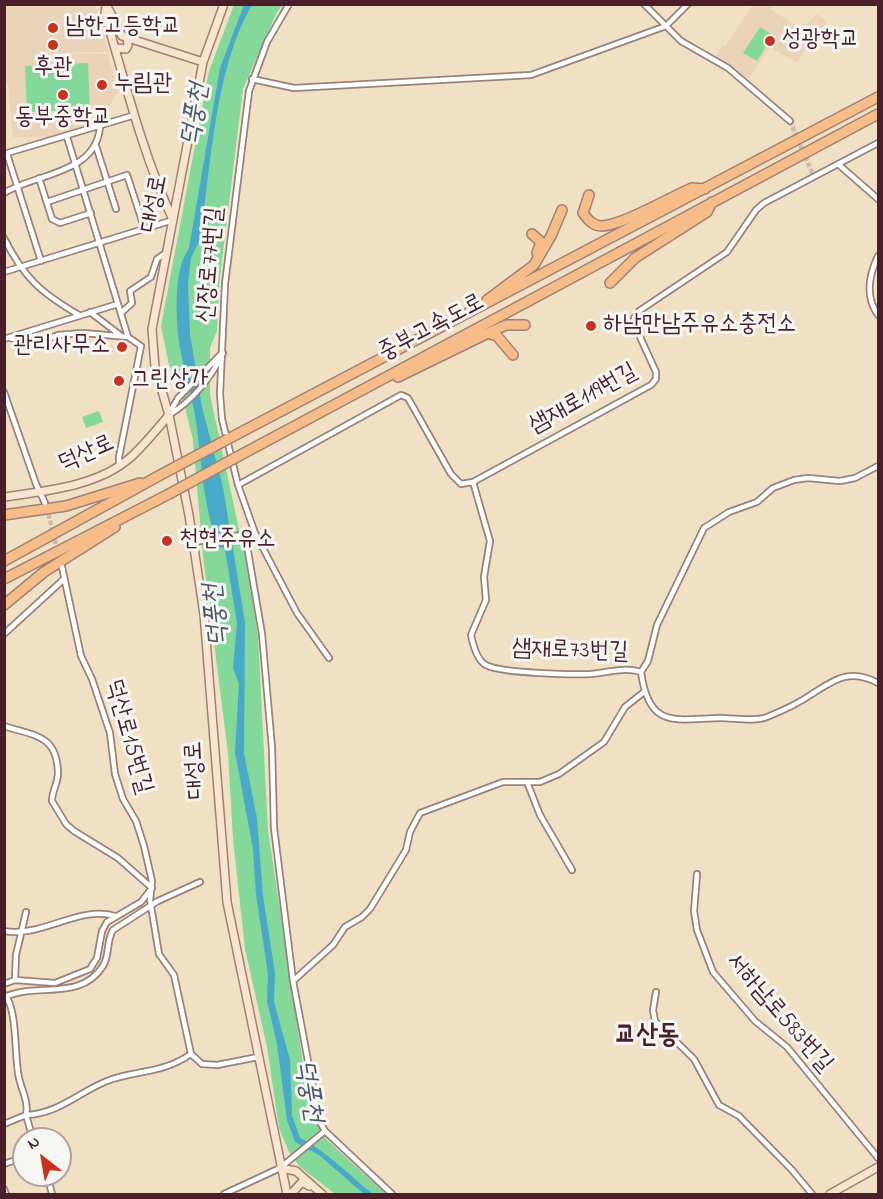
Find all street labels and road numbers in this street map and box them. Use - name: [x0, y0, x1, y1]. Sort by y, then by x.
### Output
- street label: 대성로: [136, 173, 176, 235]
- street label: 신장로77번길: [193, 206, 231, 324]
- street label: 중부고속도로: [374, 289, 490, 369]
- street label: 샘재로119번길: [525, 359, 643, 441]
- street label: 덕산로: [55, 430, 119, 480]
- street label: 샘재로73번길: [511, 636, 629, 668]
- street label: 덕산로15번길: [97, 676, 157, 798]
- street label: 대성로: [181, 740, 213, 800]
- street label: 서하남로583번길: [718, 949, 838, 1079]

